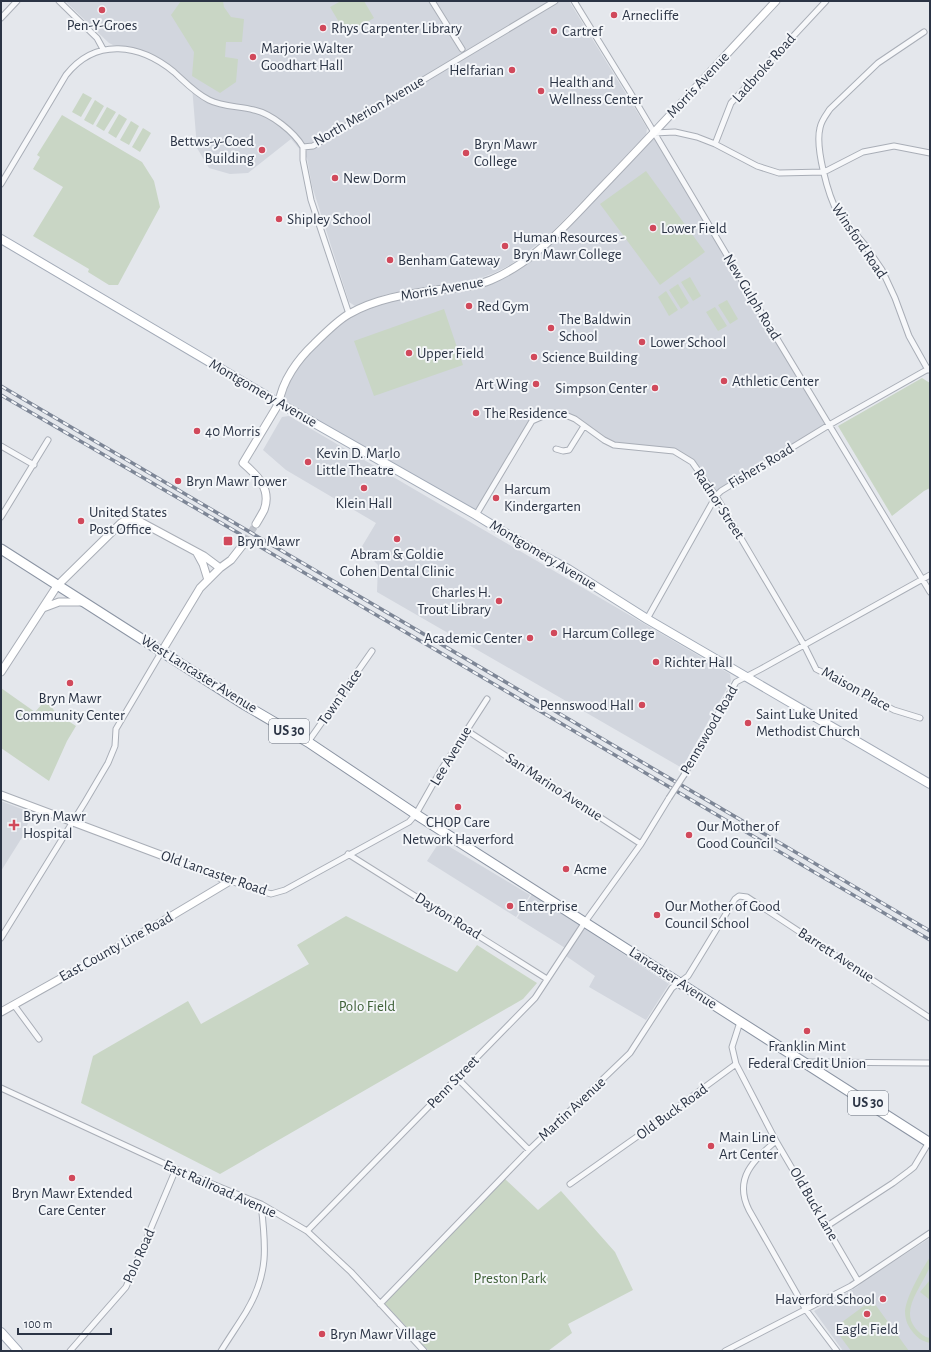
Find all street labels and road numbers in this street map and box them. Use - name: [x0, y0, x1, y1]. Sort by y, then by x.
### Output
- street label: Ladbroke Road: [729, 31, 799, 105]
- street label: Morris Avenue: [664, 49, 732, 121]
- street label: North Merion Avenue: [311, 73, 427, 149]
- street label: Winsford Road: [829, 201, 890, 281]
- street label: New Gulph Road: [721, 251, 784, 343]
- street label: Morris Avenue: [399, 274, 485, 304]
- street label: Montgomery Avenue: [206, 356, 320, 430]
- street label: Fishers Road: [726, 441, 796, 491]
- street label: Radnor Street: [691, 466, 747, 542]
- street label: Montgomery Avenue: [487, 517, 599, 593]
- street label: West Lancaster Avenue: [138, 632, 260, 716]
- street label: Maison Place: [819, 664, 893, 714]
- street label: Town Place: [315, 666, 365, 728]
- street label: Pennswood Road: [678, 683, 741, 777]
- road number: US 30: [269, 719, 309, 743]
- street label: Lee Avenue: [428, 724, 474, 788]
- street label: San Marino Avenue: [503, 750, 605, 824]
- street label: Old Lancaster Road: [159, 848, 269, 898]
- street label: Dayton Road: [412, 890, 484, 942]
- street label: East County Line Road: [57, 909, 175, 984]
- street label: Barrett Avenue: [795, 925, 877, 985]
- street label: Lancaster Avenue: [626, 944, 720, 1012]
- street label: Penn Street: [424, 1052, 482, 1111]
- street label: Martin Avenue: [536, 1074, 609, 1144]
- street label: Old Buck Road: [634, 1081, 711, 1143]
- road number: US 30: [848, 1091, 888, 1115]
- street label: East Railroad Avenue: [161, 1157, 279, 1221]
- street label: Old Buck Lane: [787, 1165, 841, 1243]
- street label: Polo Road: [120, 1226, 158, 1286]

